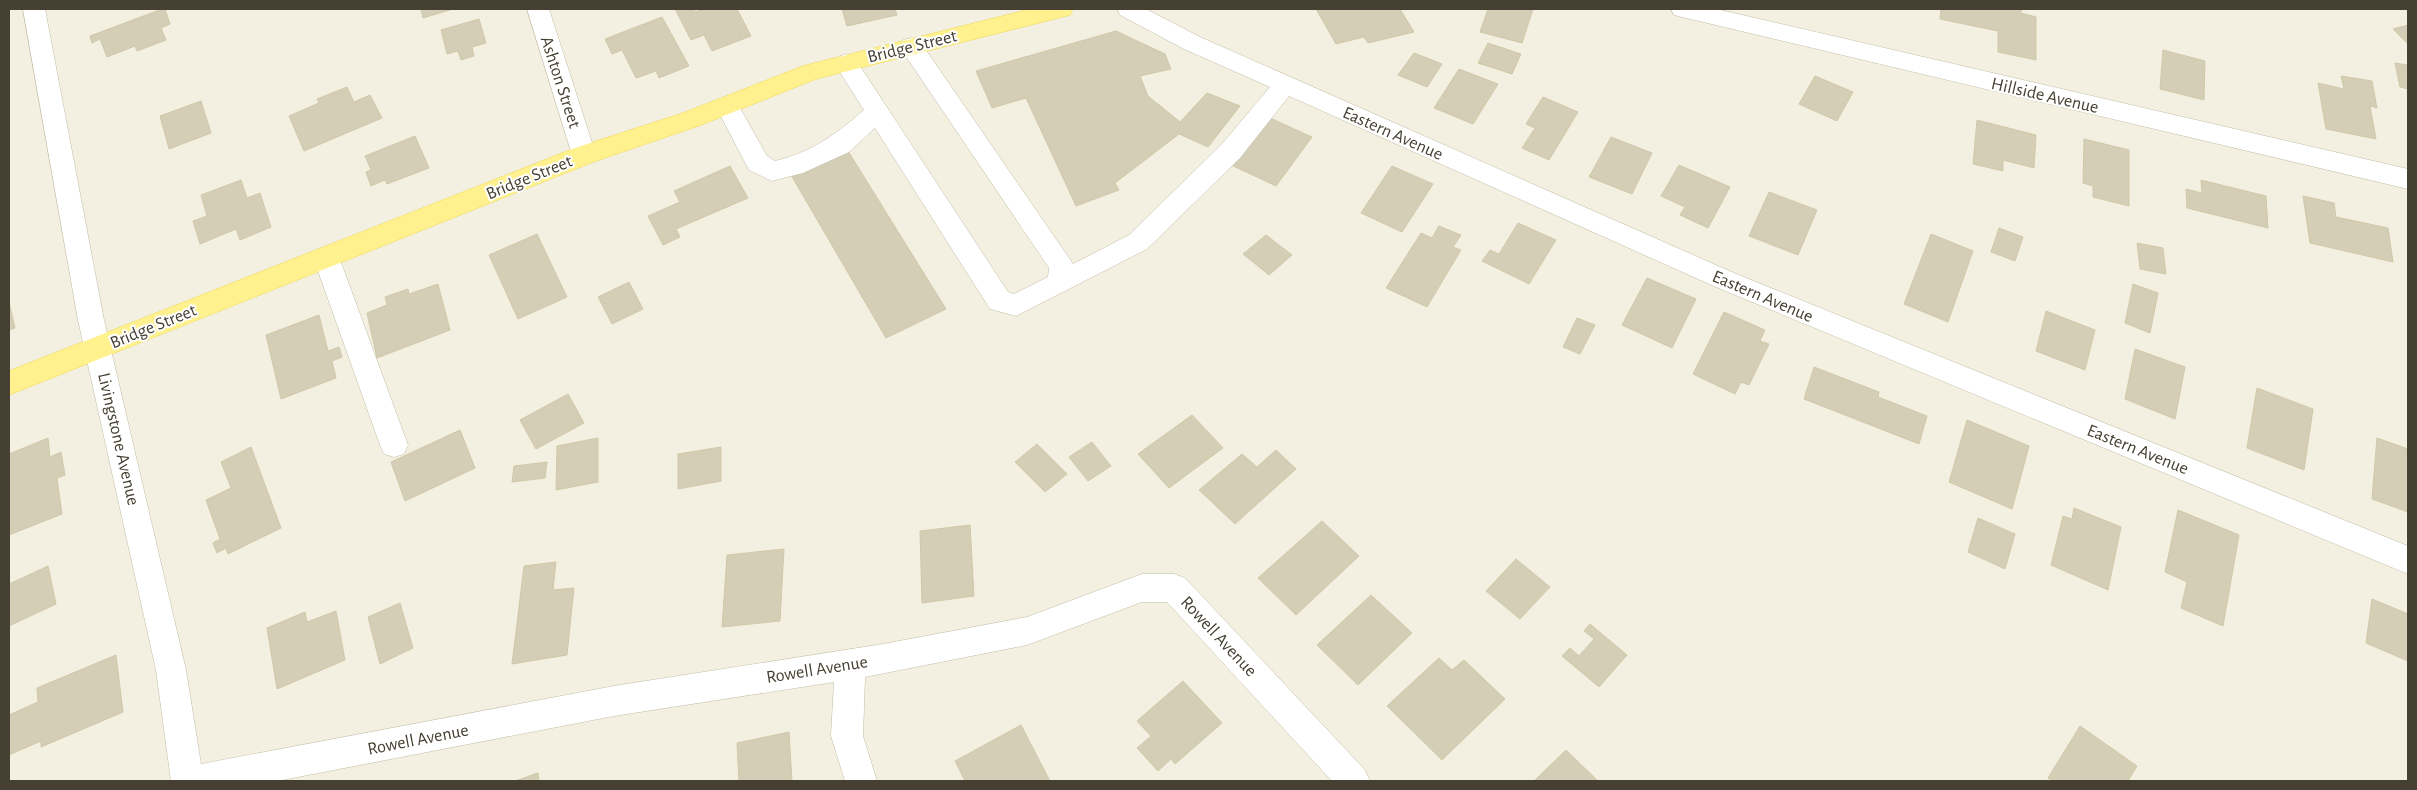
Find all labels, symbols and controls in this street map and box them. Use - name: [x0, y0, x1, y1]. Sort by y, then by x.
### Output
- street label: Bridge Street: [866, 27, 959, 67]
- street label: Ashton Street: [537, 34, 583, 131]
- street label: Hillside Avenue: [1989, 75, 2100, 117]
- street label: Eastern Avenue: [1340, 104, 1445, 164]
- street label: Bridge Street: [484, 152, 575, 203]
- street label: Eastern Avenue: [1710, 268, 1816, 326]
- street label: Bridge Street: [108, 301, 199, 352]
- street label: Livingstone Avenue: [94, 371, 142, 507]
- street label: Eastern Avenue: [2084, 421, 2191, 478]
- street label: Rowell Avenue: [1177, 593, 1260, 680]
- street label: Rowell Avenue: [765, 653, 869, 687]
- street label: Rowell Avenue: [366, 721, 470, 759]

